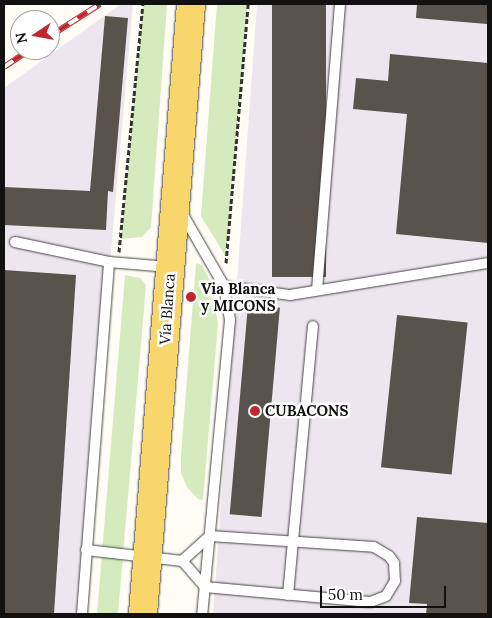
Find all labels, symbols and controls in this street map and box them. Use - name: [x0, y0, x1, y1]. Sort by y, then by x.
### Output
- north arrow: [10, 10, 60, 60]
- text: N: [11, 31, 31, 45]
- street label: Vía Blanca: [156, 273, 178, 345]
- place label: Via Blanca y MICONS: [201, 279, 276, 314]
- marker: Via Blanca y MICONS: [185, 291, 197, 303]
- place label: CUBACONS: [265, 402, 348, 420]
- marker: CUBACONS: [249, 405, 261, 417]
- scale bar: [322, 576, 448, 608]
- text: 50 m: [328, 585, 363, 604]

